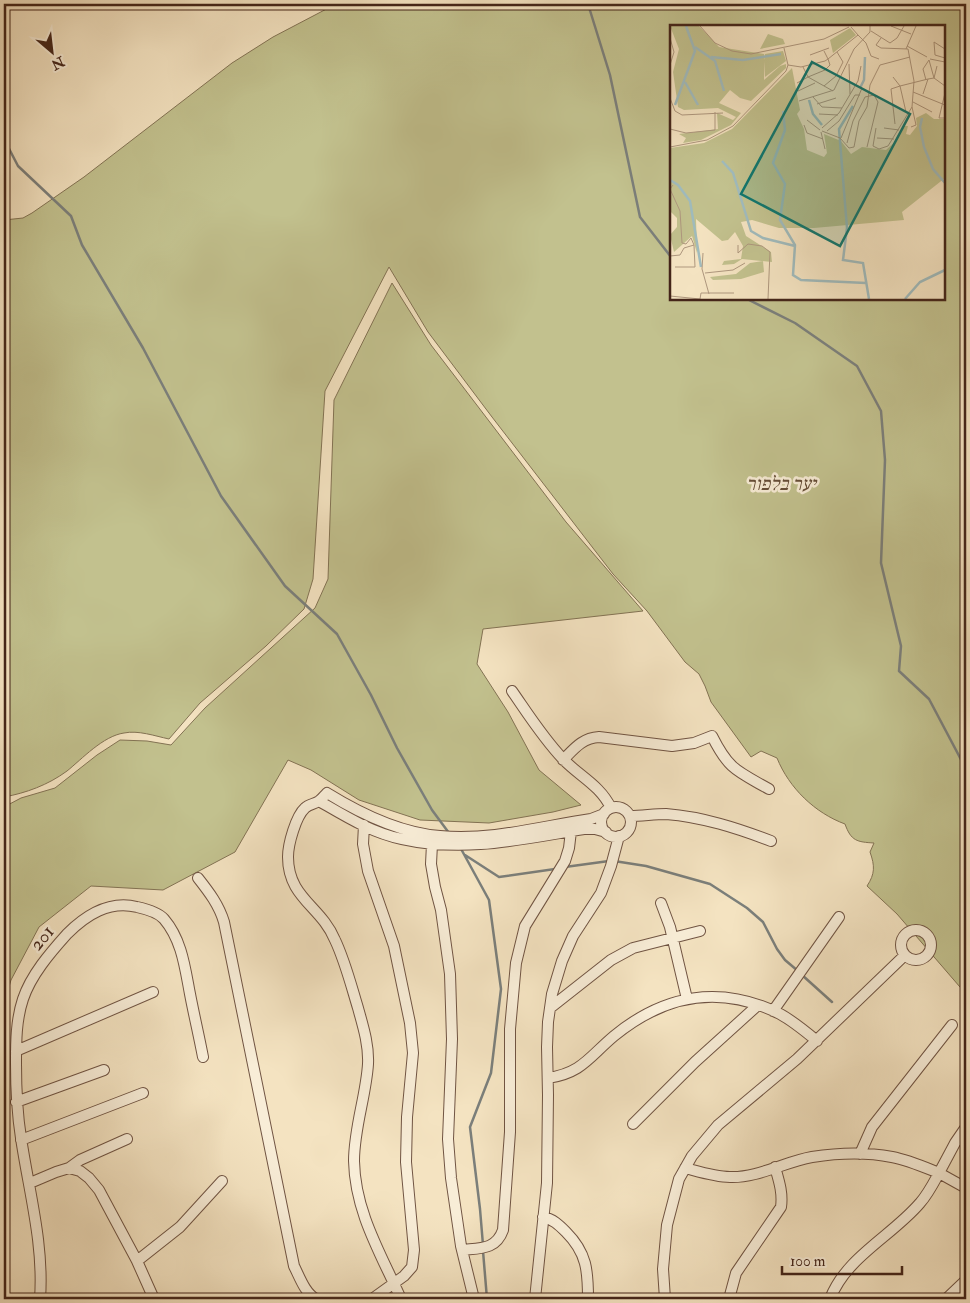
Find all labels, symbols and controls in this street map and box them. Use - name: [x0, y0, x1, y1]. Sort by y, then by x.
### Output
- inset map: [670, 25, 945, 300]
- north arrow: [28, 28, 78, 78]
- text: N: [48, 52, 68, 74]
- park label: יער בלפור: [746, 472, 818, 496]
- street label: 201: [24, 920, 60, 956]
- scale bar: [782, 1243, 902, 1275]
- text: 100 m: [790, 1252, 826, 1271]

